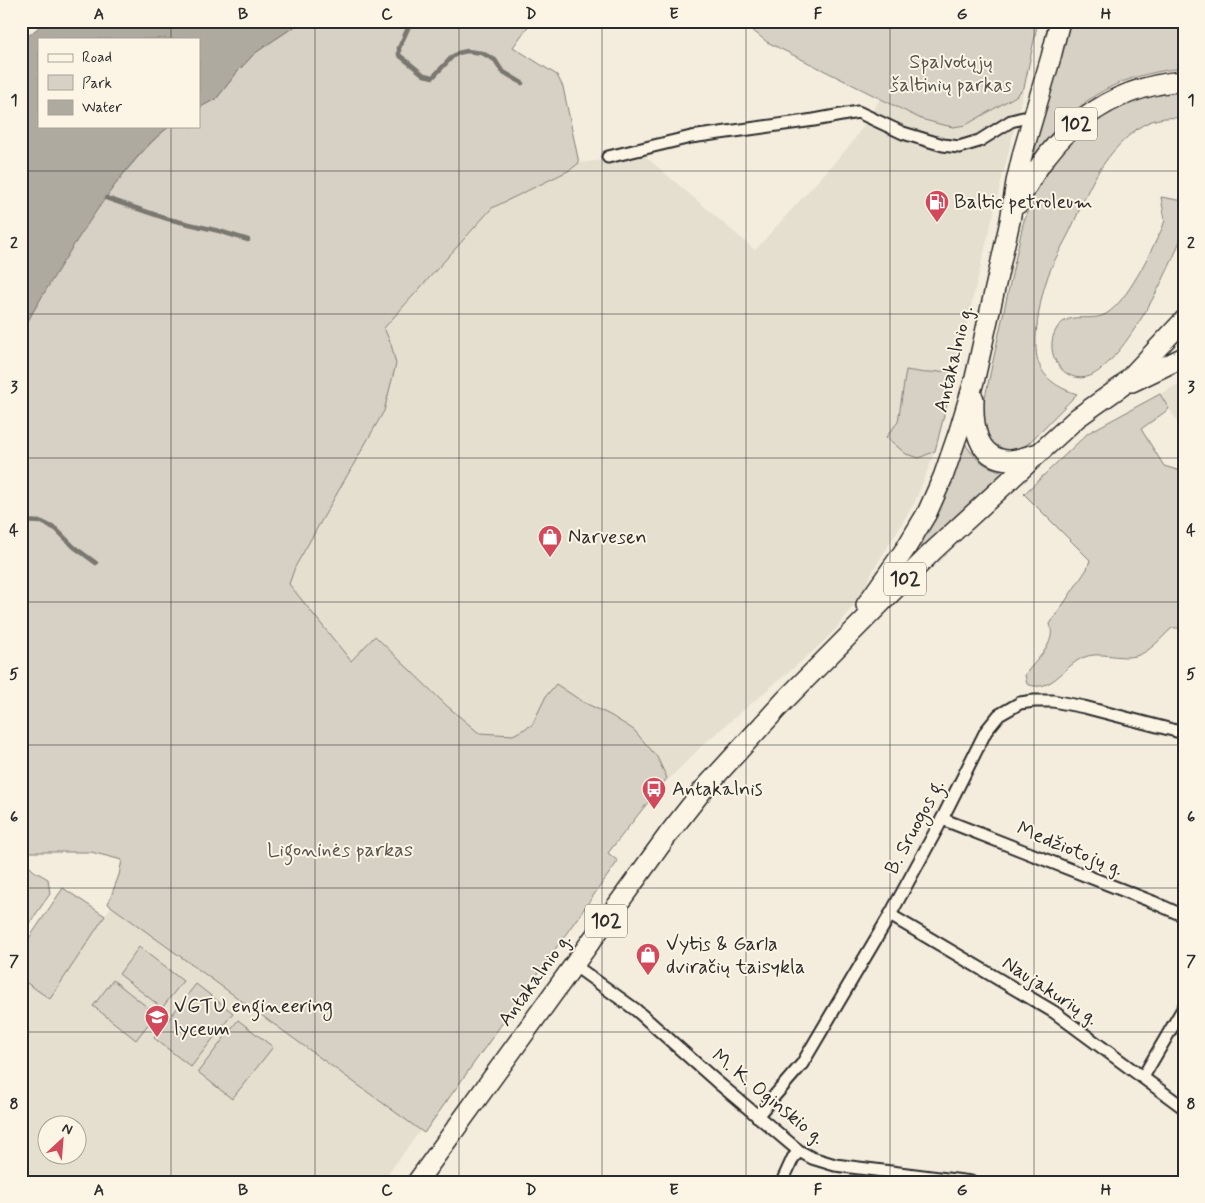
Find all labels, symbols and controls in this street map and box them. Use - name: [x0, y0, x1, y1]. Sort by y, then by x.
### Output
- text: A: [94, 4, 104, 25]
- text: B: [238, 4, 248, 25]
- text: C: [381, 4, 393, 25]
- text: D: [525, 4, 537, 25]
- text: E: [669, 4, 679, 25]
- text: F: [814, 4, 823, 25]
- text: G: [957, 4, 968, 25]
- text: H: [1101, 4, 1112, 25]
- legend: [38, 38, 200, 128]
- text: Road: [82, 48, 112, 68]
- park label: Spalvotųjų šaltinių parkas: [890, 49, 1012, 99]
- text: Park: [82, 74, 112, 94]
- text: 1: [10, 90, 18, 111]
- text: 1: [1187, 90, 1195, 111]
- text: Water: [82, 98, 122, 118]
- road number: 102: [1055, 108, 1097, 140]
- fuel station icon: Baltic petroleum: [924, 189, 950, 223]
- place label: Baltic petroleum: [954, 189, 1093, 216]
- text: 2: [10, 233, 18, 254]
- text: 2: [1187, 233, 1195, 254]
- street label: Antakalnio g.: [928, 303, 980, 415]
- text: 3: [10, 377, 18, 398]
- text: 3: [1187, 377, 1195, 398]
- text: 4: [9, 520, 19, 541]
- text: 4: [1186, 520, 1196, 541]
- shop icon: Narvesen: [537, 524, 563, 558]
- place label: Narvesen: [568, 524, 647, 551]
- road number: 102: [884, 562, 926, 596]
- text: 5: [9, 664, 19, 685]
- text: 5: [1186, 664, 1196, 685]
- street label: B. Sruogos g.: [879, 775, 953, 880]
- bus stop icon: Antakalnis: [641, 776, 667, 810]
- place label: Antakalnis: [672, 776, 763, 803]
- text: 6: [10, 807, 18, 828]
- text: 6: [1187, 807, 1195, 828]
- street label: Medžiotojų g.: [1013, 815, 1127, 883]
- park label: Ligoninės parkas: [267, 837, 413, 866]
- road number: 102: [585, 904, 627, 938]
- street label: Antakalnio g.: [492, 928, 578, 1032]
- place label: Vytis & Garla dviračių taisykla: [666, 931, 805, 981]
- shop icon: Vytis & Garla dviračių taisykla: [635, 942, 661, 976]
- street label: Naujakurių g.: [997, 950, 1103, 1032]
- text: 7: [9, 951, 19, 972]
- text: 7: [1186, 951, 1196, 972]
- place label: VGTU engineering lyceum: [174, 993, 333, 1043]
- school or university icon: VGTU engineering lyceum: [144, 1004, 170, 1038]
- street label: M. K. Oginskio g.: [706, 1043, 830, 1151]
- text: 8: [9, 1094, 19, 1115]
- text: 8: [1186, 1094, 1196, 1115]
- north arrow: [38, 1116, 88, 1166]
- text: N: [59, 1119, 75, 1139]
- text: A: [94, 1180, 104, 1201]
- text: B: [238, 1180, 248, 1201]
- text: C: [381, 1180, 393, 1201]
- text: D: [525, 1180, 537, 1201]
- text: E: [669, 1180, 679, 1201]
- text: F: [814, 1180, 823, 1201]
- text: G: [957, 1180, 968, 1201]
- text: H: [1101, 1180, 1112, 1201]

